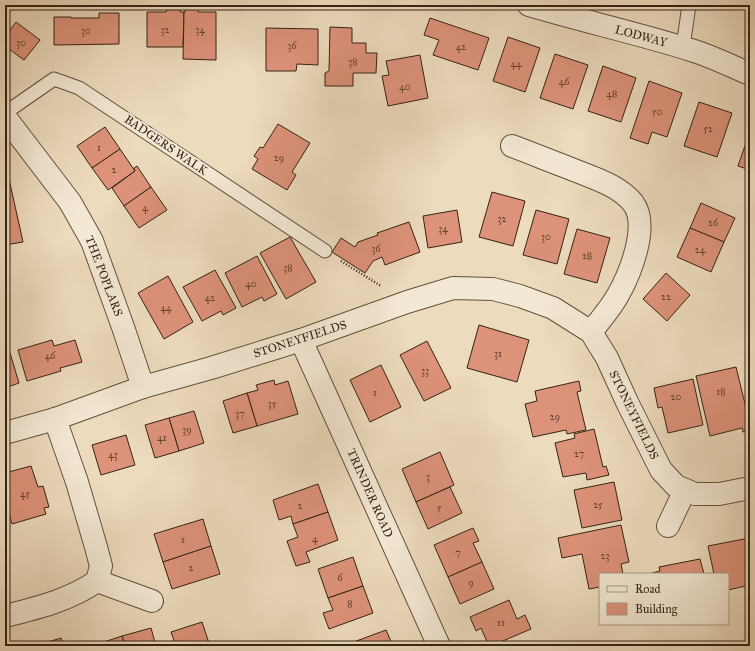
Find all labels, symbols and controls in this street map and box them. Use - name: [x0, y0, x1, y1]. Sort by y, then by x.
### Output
- street label: LODWAY: [613, 22, 669, 50]
- house number: 32: [161, 24, 170, 36]
- house number: 34: [195, 24, 205, 36]
- house number: 30: [81, 25, 91, 37]
- house number: 30: [16, 37, 26, 49]
- house number: 36: [287, 40, 297, 52]
- house number: 42: [456, 41, 466, 53]
- house number: 38: [348, 56, 358, 68]
- house number: 44: [510, 58, 522, 70]
- house number: 46: [559, 76, 570, 88]
- house number: 40: [399, 81, 411, 93]
- house number: 48: [607, 88, 617, 100]
- house number: 50: [652, 106, 662, 118]
- street label: BADGERS WALK: [122, 112, 211, 178]
- house number: 52: [703, 123, 713, 135]
- house number: 1: [97, 142, 101, 154]
- house number: 29: [274, 152, 284, 164]
- house number: 2: [112, 164, 117, 176]
- house number: 4: [142, 202, 148, 214]
- house number: 32: [498, 213, 507, 225]
- house number: 26: [708, 217, 719, 229]
- house number: 34: [438, 223, 448, 235]
- house number: 30: [541, 231, 551, 243]
- street label: THE POPLARS: [82, 234, 126, 318]
- house number: 36: [371, 243, 381, 255]
- house number: 24: [695, 244, 706, 256]
- house number: 28: [582, 250, 592, 262]
- house number: 38: [283, 262, 293, 274]
- house number: 40: [245, 278, 257, 290]
- house number: 22: [661, 291, 671, 303]
- house number: 42: [205, 292, 215, 304]
- house number: 44: [160, 302, 172, 314]
- street label: STONEYFIELDS: [252, 317, 349, 361]
- house number: 31: [494, 348, 502, 360]
- house number: 46: [45, 350, 56, 362]
- house number: 33: [421, 365, 429, 377]
- street label: STONEYFIELDS: [606, 368, 662, 462]
- house number: 18: [716, 386, 726, 398]
- house number: 1: [373, 387, 377, 399]
- house number: 20: [671, 391, 682, 403]
- house number: 35: [268, 398, 277, 410]
- house number: 37: [235, 408, 245, 420]
- house number: 29: [550, 411, 560, 423]
- house number: 39: [182, 424, 192, 436]
- house number: 41: [157, 432, 167, 444]
- street label: TRINDER ROAD: [344, 446, 396, 540]
- house number: 27: [574, 448, 584, 460]
- house number: 43: [108, 449, 118, 461]
- house number: 3: [426, 471, 430, 483]
- house number: 45: [20, 488, 30, 500]
- house number: 25: [593, 499, 603, 511]
- house number: 2: [298, 500, 303, 512]
- house number: 5: [437, 502, 442, 514]
- house number: 4: [312, 533, 318, 545]
- house number: 1: [181, 534, 185, 546]
- house number: 7: [455, 547, 461, 559]
- house number: 23: [601, 550, 609, 562]
- house number: 2: [189, 562, 194, 574]
- house number: 6: [337, 572, 343, 584]
- legend: [599, 573, 729, 625]
- house number: 9: [468, 577, 474, 589]
- text: Road: [635, 582, 661, 596]
- house number: 8: [347, 598, 353, 610]
- text: Building: [635, 602, 678, 617]
- house number: 11: [497, 617, 505, 629]

